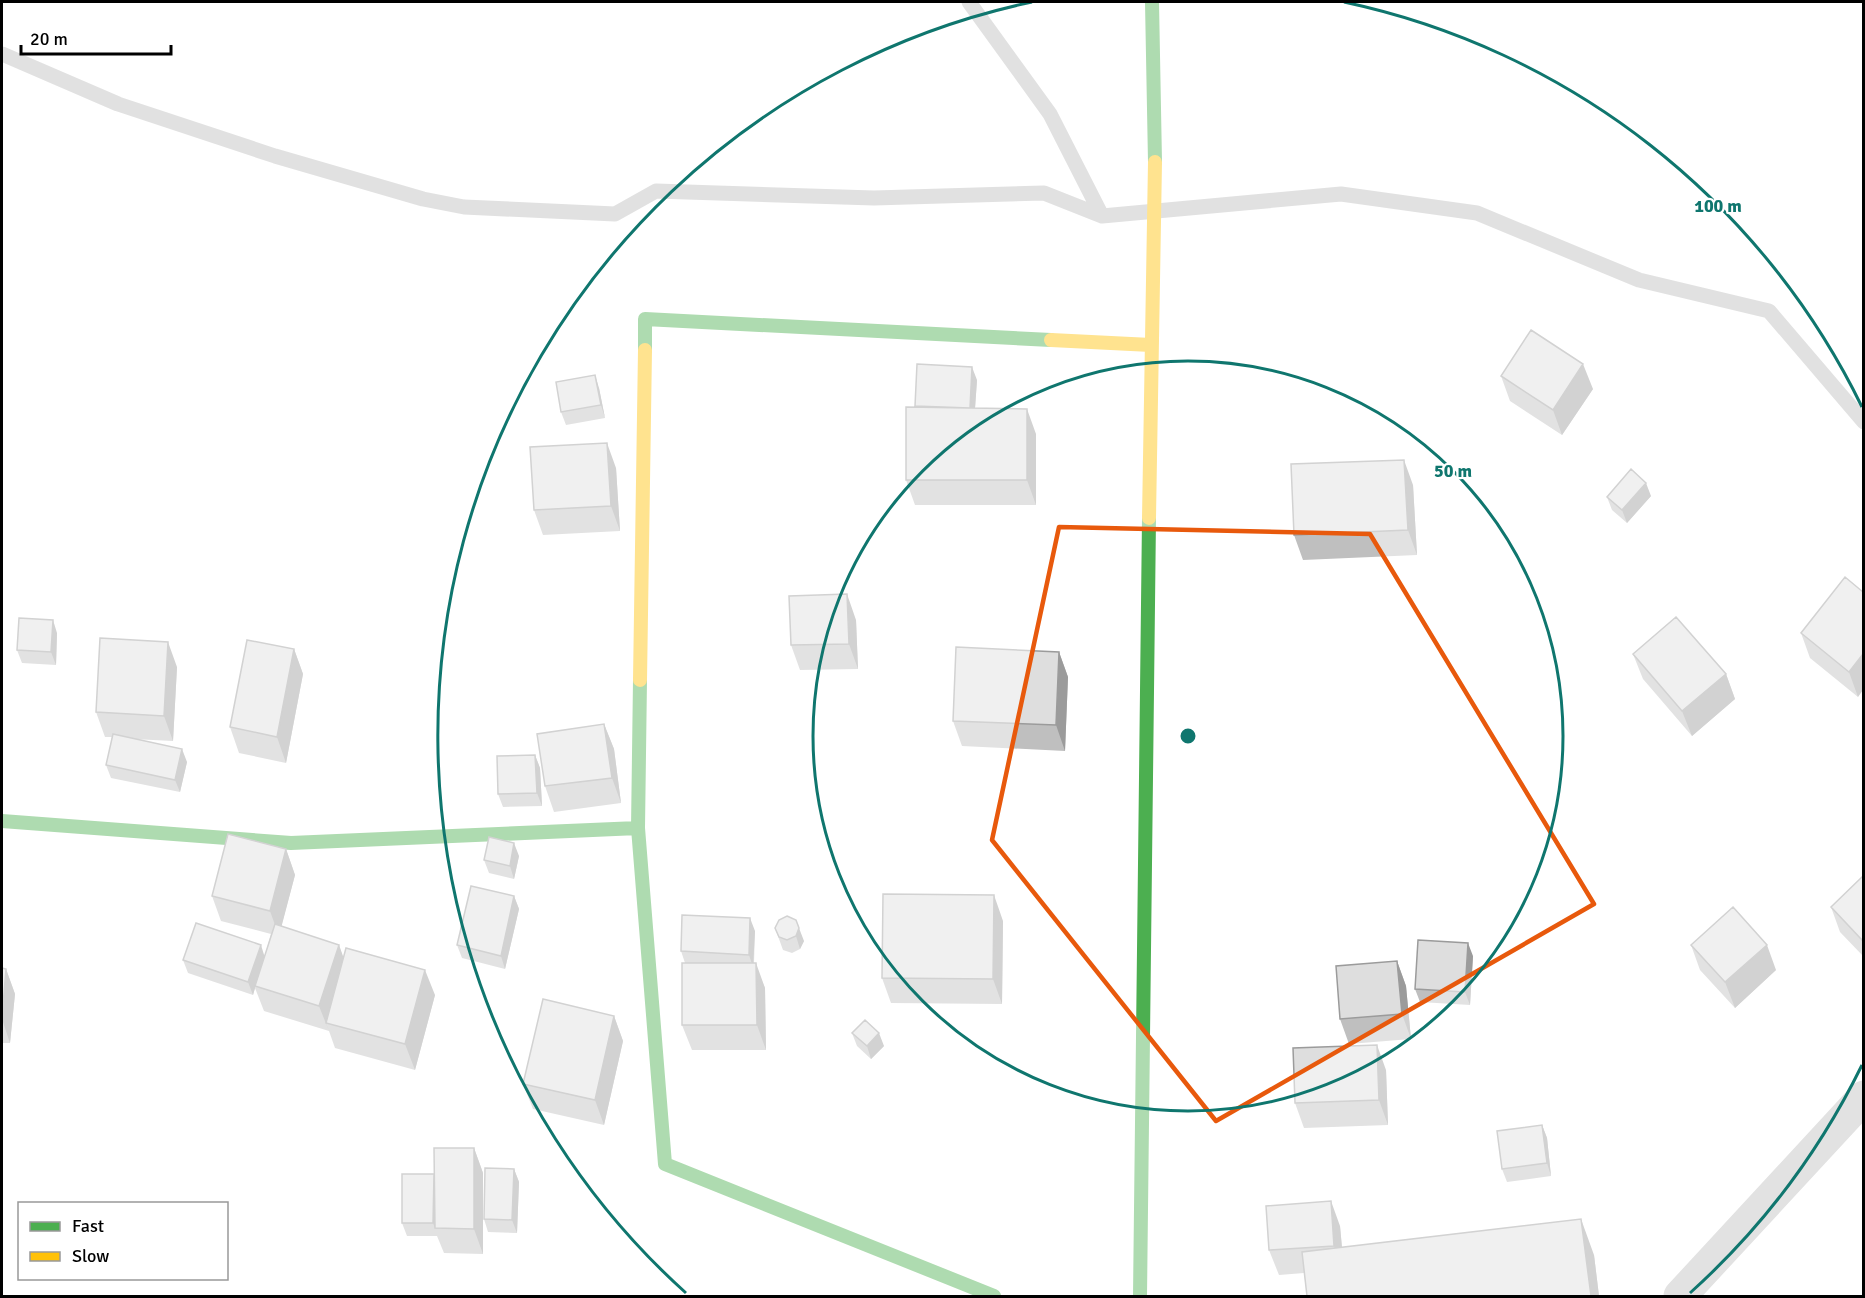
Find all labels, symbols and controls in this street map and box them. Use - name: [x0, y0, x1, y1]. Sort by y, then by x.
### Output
- scale bar: [21, 18, 171, 56]
- text: 20 m: [30, 28, 68, 50]
- text: 100 m: [1694, 195, 1742, 217]
- text: 50 m: [1434, 460, 1472, 482]
- centre of rings: [1178, 726, 1198, 746]
- legend: [18, 1202, 228, 1280]
- text: Fast: [72, 1215, 104, 1237]
- text: Slow: [72, 1245, 109, 1267]

